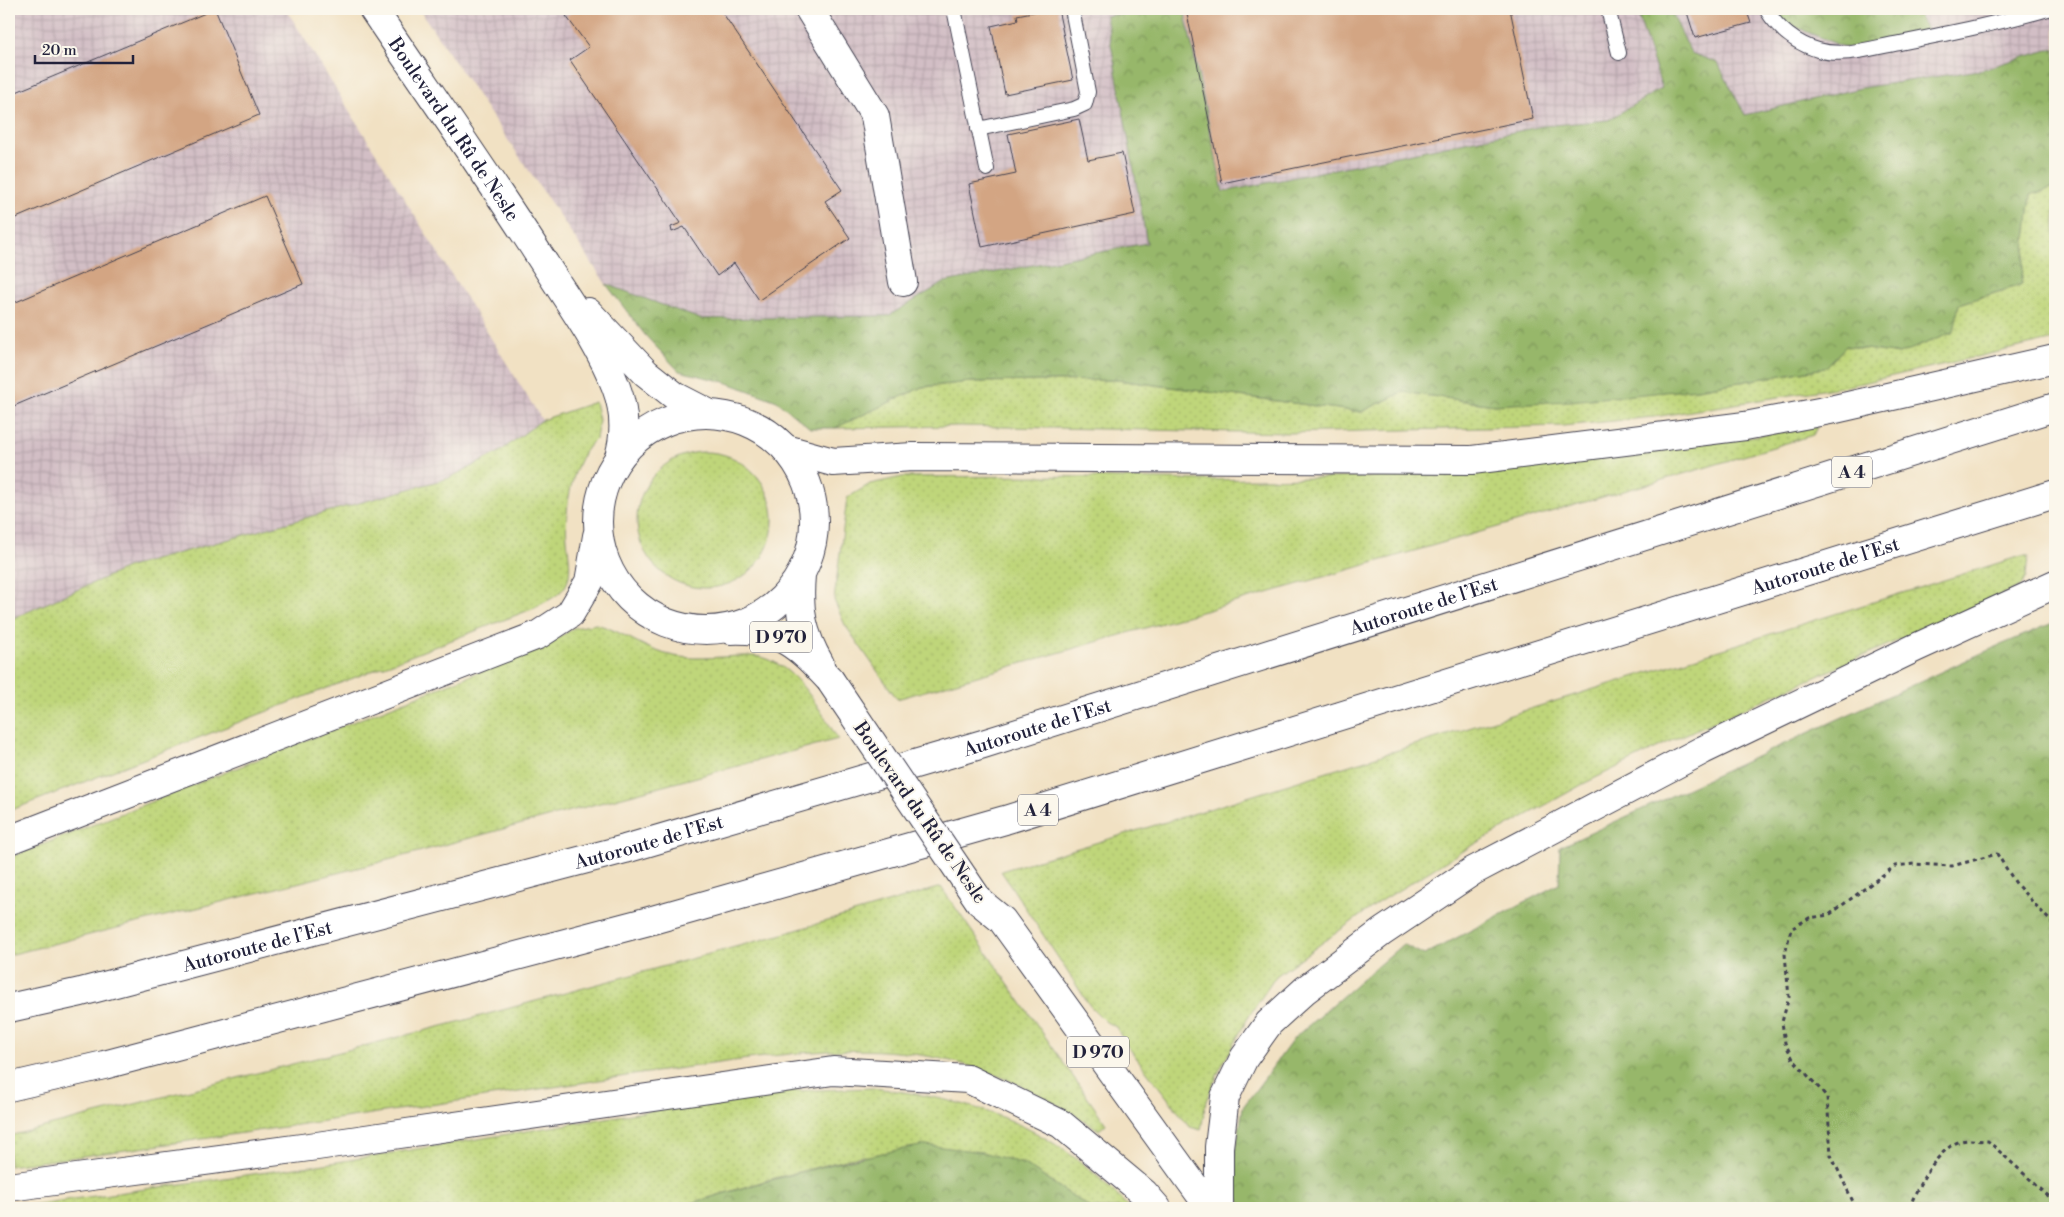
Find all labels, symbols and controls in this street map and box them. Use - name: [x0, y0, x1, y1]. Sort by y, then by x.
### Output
- scale bar: [35, 32, 132, 64]
- street label: Boulevard du Rû de Nesle: [382, 32, 525, 226]
- text: 20 m: [42, 41, 77, 60]
- road number: A 4: [1832, 457, 1872, 488]
- street label: Autoroute de l’Est: [1748, 532, 1903, 601]
- street label: Autoroute de l’Est: [1346, 572, 1501, 641]
- road number: D 970: [750, 622, 812, 652]
- street label: Autoroute de l’Est: [960, 693, 1115, 762]
- street label: Boulevard du Rû de Nesle: [848, 716, 992, 908]
- road number: A 4: [1018, 794, 1058, 826]
- street label: Autoroute de l’Est: [571, 810, 726, 875]
- street label: Autoroute de l’Est: [179, 915, 335, 978]
- road number: D 970: [1067, 1036, 1129, 1068]

